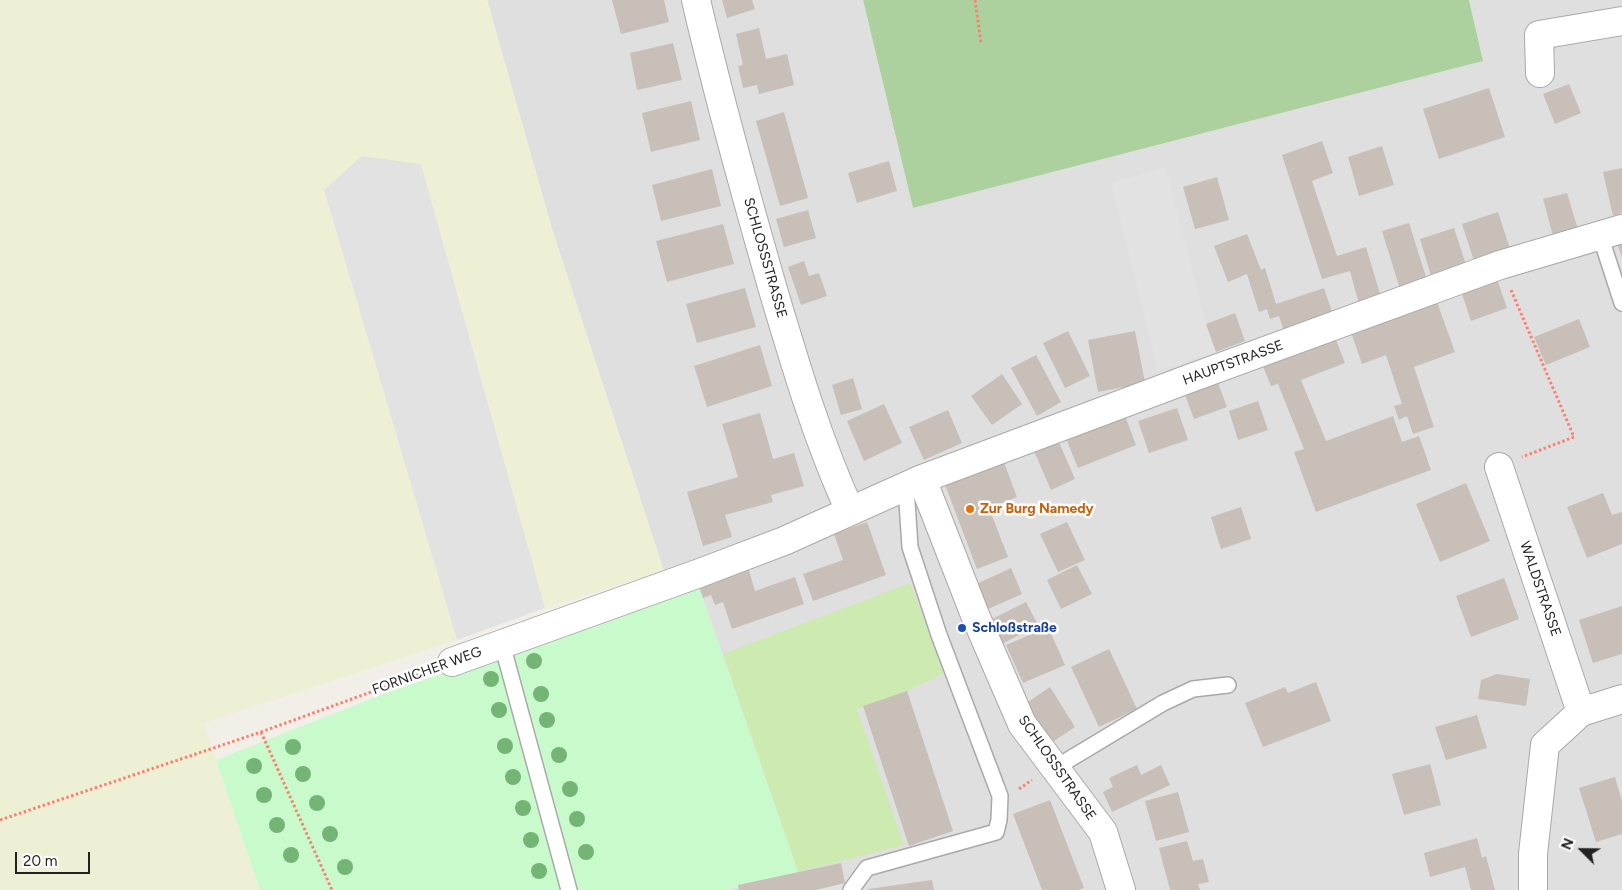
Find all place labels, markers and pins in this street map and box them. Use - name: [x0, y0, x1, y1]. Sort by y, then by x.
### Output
- place label: Zur Burg Namedy: [980, 501, 1094, 517]
- marker: Zur Burg Namedy: [964, 503, 976, 515]
- place label: Schloßstraße: [972, 620, 1057, 636]
- marker: Schloßstraße: [956, 622, 968, 634]

